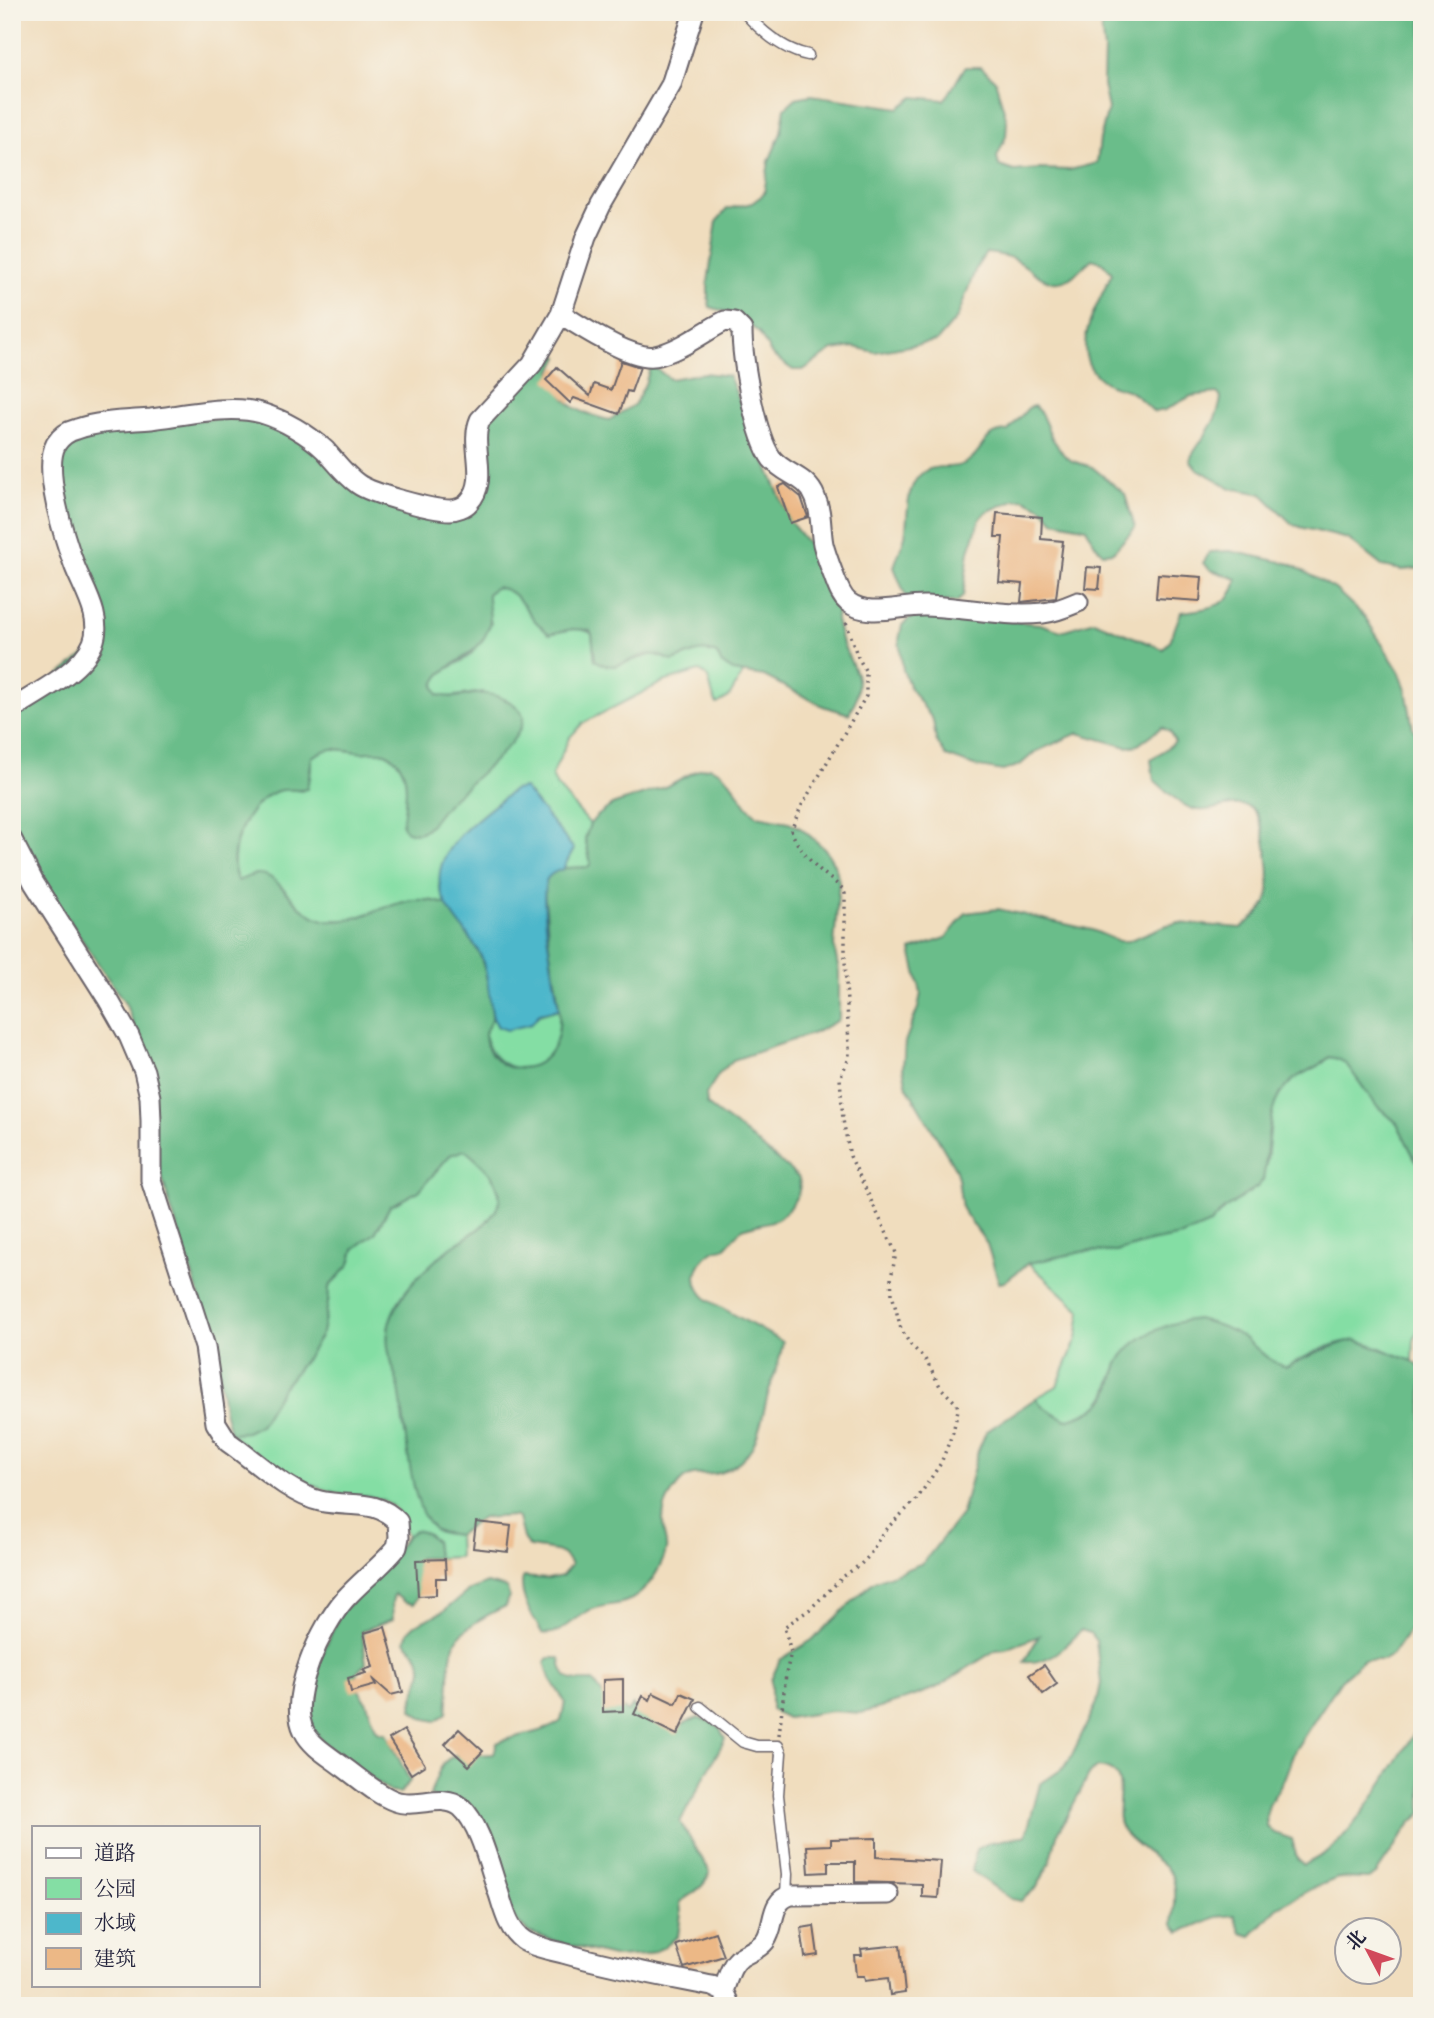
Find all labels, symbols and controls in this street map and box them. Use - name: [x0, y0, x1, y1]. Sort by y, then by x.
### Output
- legend: [32, 1826, 259, 1986]
- text: 道路: [94, 1837, 136, 1868]
- text: 公园: [94, 1873, 136, 1904]
- text: 水域: [94, 1907, 136, 1938]
- north arrow: [1332, 1916, 1402, 1986]
- text: 北: [1338, 1923, 1372, 1956]
- text: 建筑: [94, 1943, 136, 1974]

